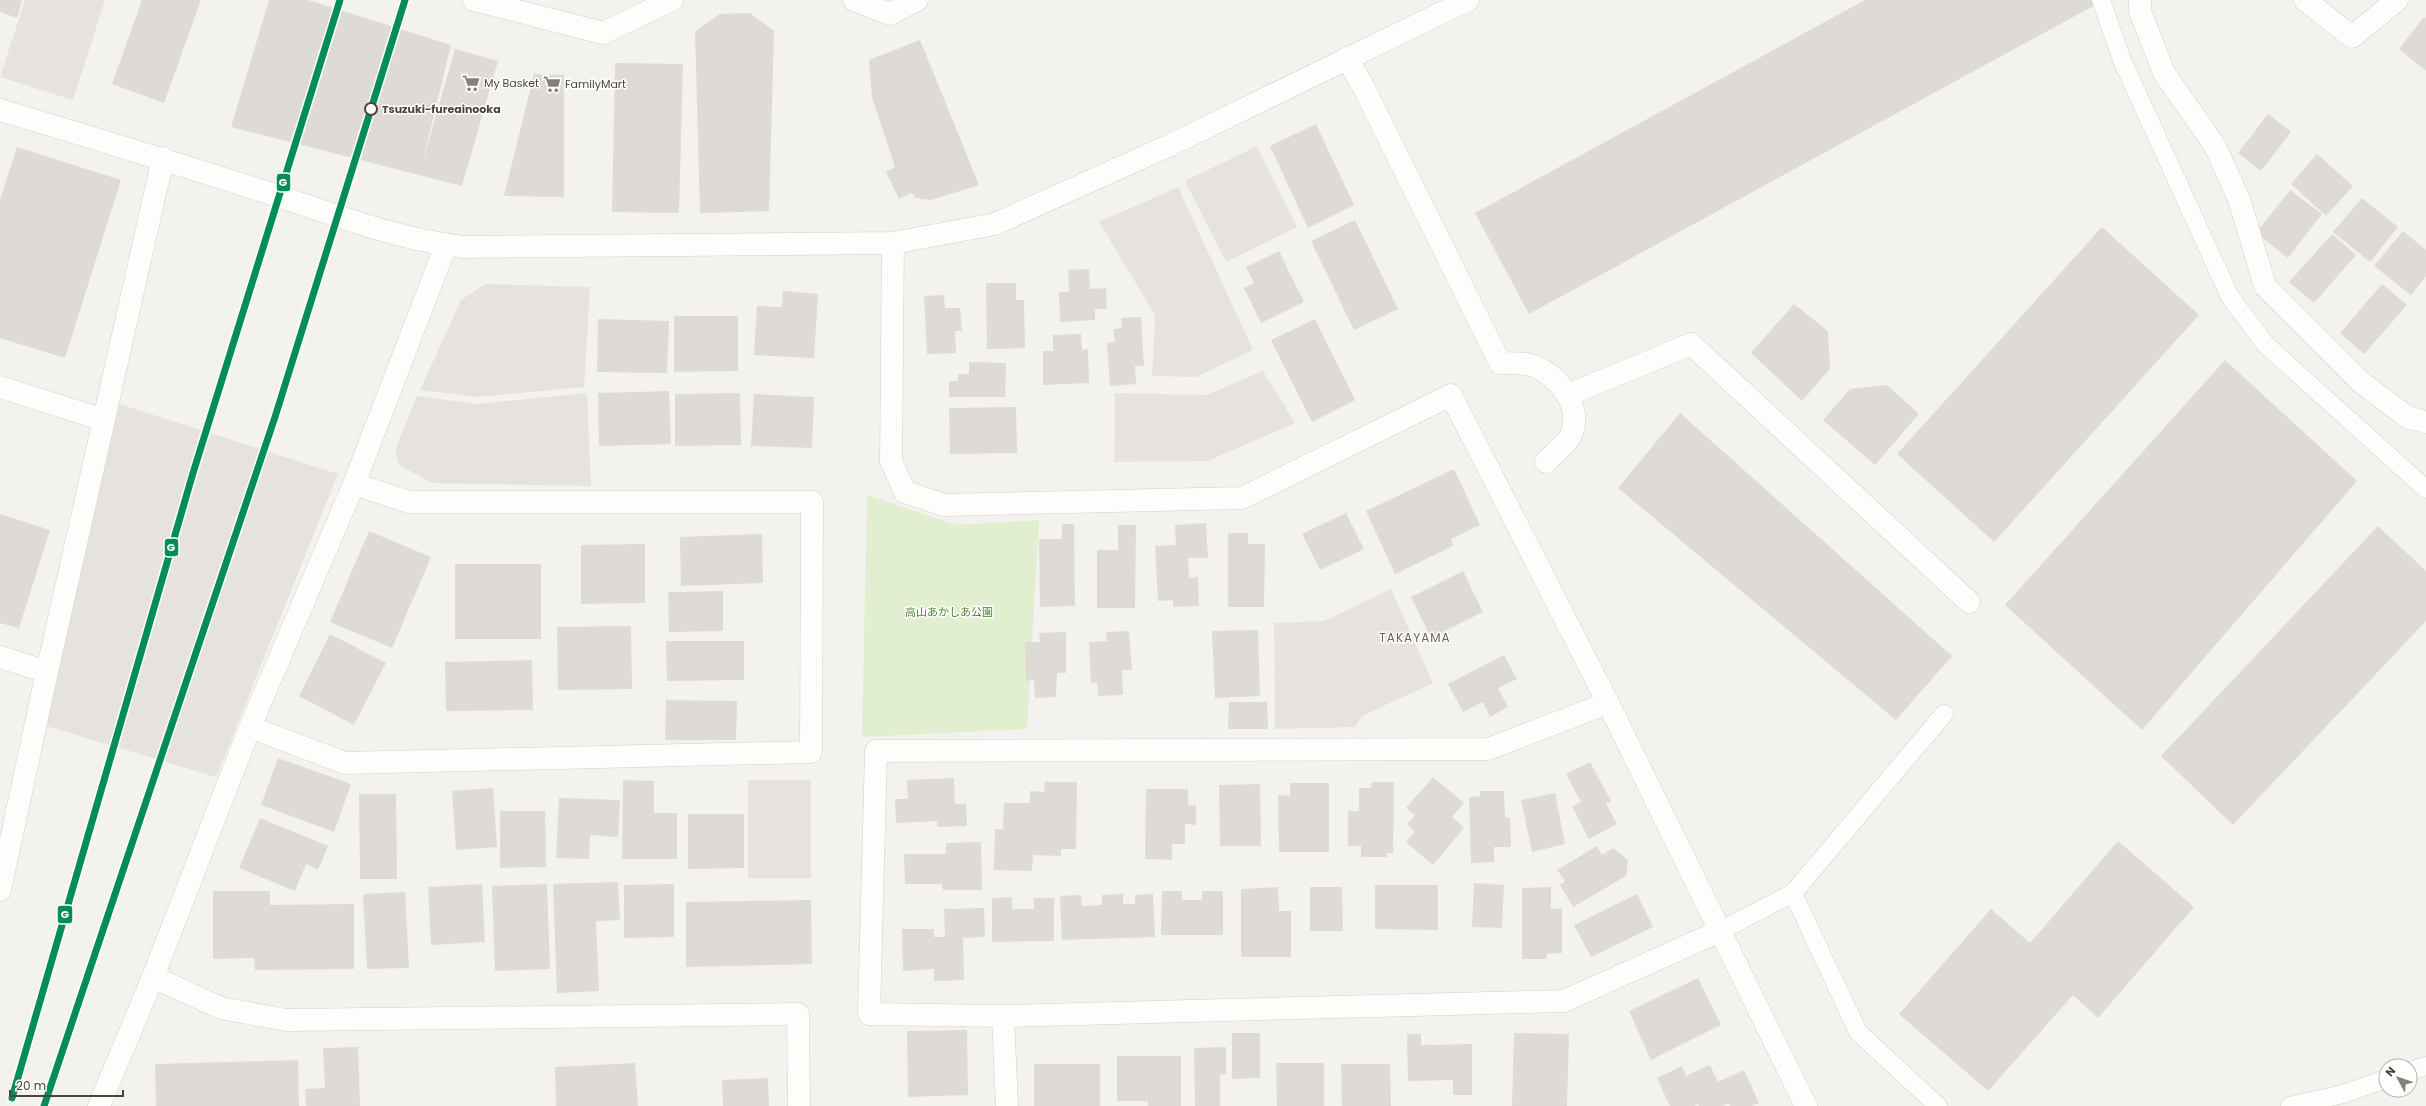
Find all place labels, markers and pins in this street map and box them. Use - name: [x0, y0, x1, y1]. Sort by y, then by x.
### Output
- supermarket icon: My Basket: [461, 73, 481, 93]
- supermarket icon: FamilyMart: [542, 74, 562, 94]
- place label: My Basket: [484, 75, 539, 91]
- place label: FamilyMart: [565, 76, 626, 92]
- place label: Tsuzuki-fureainooka: [382, 101, 501, 117]
- marker: Tsuzuki-fureainooka: [364, 102, 378, 116]

